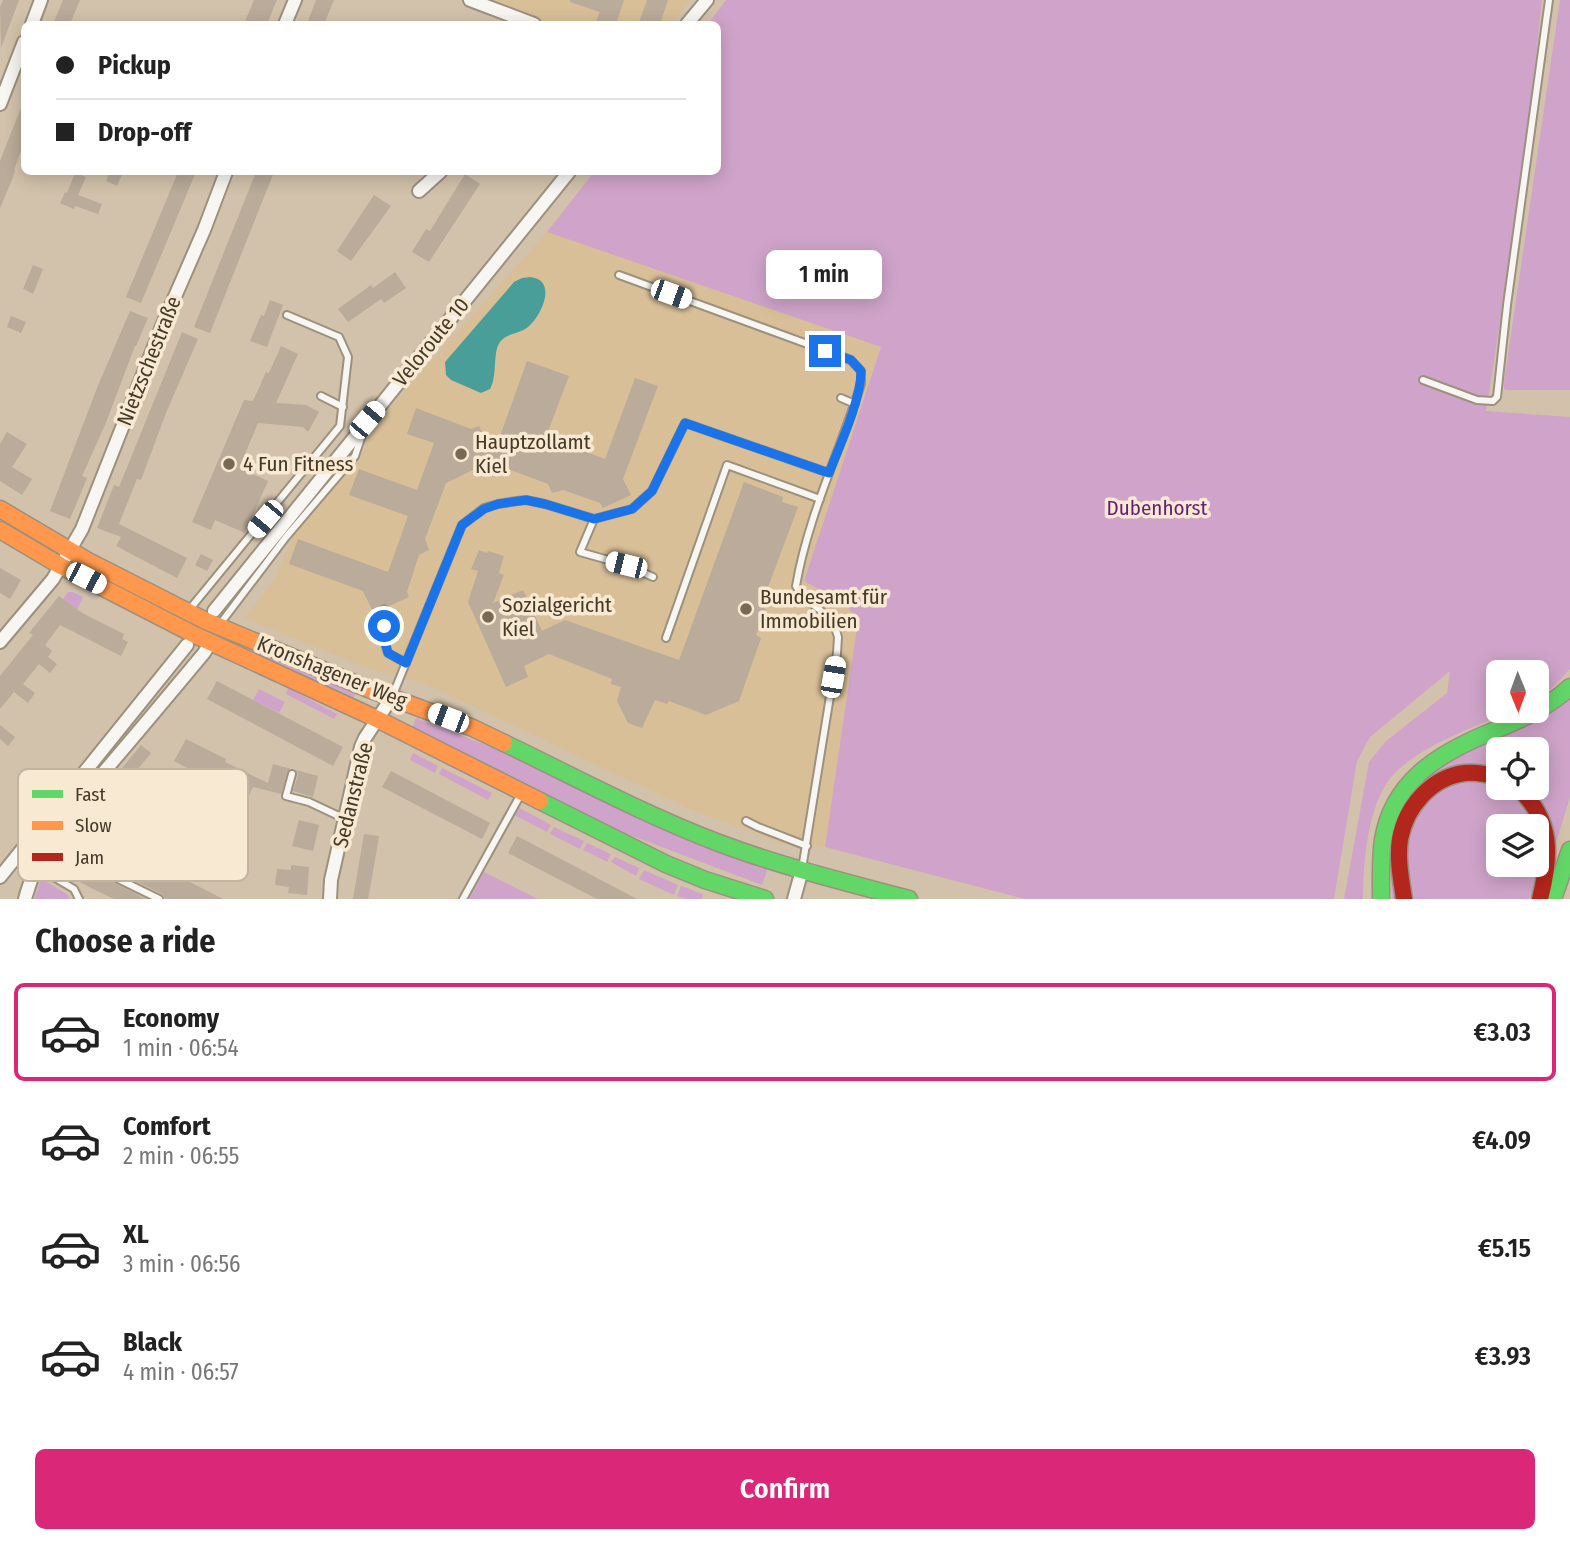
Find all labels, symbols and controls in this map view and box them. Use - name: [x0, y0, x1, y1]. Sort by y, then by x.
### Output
- text: Pickup: [98, 50, 171, 81]
- text: Drop-off: [98, 117, 191, 148]
- callout: 1 min: [767, 250, 883, 298]
- text: 1 min: [799, 260, 849, 288]
- car: [648, 277, 695, 311]
- street label: Nietzschestraße: [111, 292, 187, 430]
- street label: Veloroute 10: [387, 292, 475, 392]
- route end: [809, 335, 841, 367]
- car: [346, 397, 389, 443]
- place label: Hauptzollamt Kiel: [475, 429, 591, 479]
- marker: Hauptzollamt Kiel: [453, 446, 469, 462]
- place label: 4 Fun Fitness: [243, 451, 353, 477]
- marker: 4 Fun Fitness: [221, 456, 237, 472]
- park label: Dubenhorst: [1107, 495, 1208, 521]
- car: [244, 496, 287, 542]
- car: [604, 550, 649, 580]
- car: [63, 559, 110, 597]
- place label: Bundesamt für Immobilien: [760, 584, 888, 634]
- place label: Sozialgericht Kiel: [502, 592, 612, 642]
- marker: Bundesamt für Immobilien: [738, 601, 754, 617]
- marker: Sozialgericht Kiel: [480, 609, 496, 625]
- route start: [368, 610, 400, 642]
- street label: Kronshagener Weg: [253, 630, 411, 714]
- car: [820, 654, 847, 700]
- north arrow: [1486, 660, 1549, 723]
- map controls: [1486, 660, 1549, 877]
- car: [425, 701, 472, 735]
- button: locate: [1486, 737, 1549, 800]
- street label: Sedanstraße: [327, 740, 379, 850]
- legend: [18, 769, 248, 881]
- text: Fast: [75, 783, 106, 806]
- text: Slow: [75, 814, 112, 837]
- button: layers: [1486, 814, 1549, 877]
- text: Jam: [75, 846, 104, 869]
- text: Choose a ride: [35, 922, 216, 960]
- icon: car: [39, 1001, 102, 1064]
- text: Economy: [123, 1003, 219, 1034]
- text: €3.03: [1474, 1017, 1531, 1048]
- text: 1 min · 06:54: [123, 1034, 239, 1062]
- icon: car: [39, 1109, 102, 1172]
- text: Comfort: [123, 1111, 211, 1142]
- text: €4.09: [1472, 1125, 1531, 1156]
- text: 2 min · 06:55: [123, 1142, 239, 1170]
- icon: car: [39, 1217, 102, 1280]
- text: XL: [123, 1219, 149, 1250]
- text: €5.15: [1478, 1233, 1531, 1264]
- text: 3 min · 06:56: [123, 1250, 240, 1278]
- icon: car: [39, 1325, 102, 1388]
- text: Black: [123, 1327, 182, 1358]
- text: €3.93: [1475, 1341, 1531, 1372]
- text: 4 min · 06:57: [123, 1358, 239, 1386]
- button: Confirm: [35, 1449, 1535, 1529]

